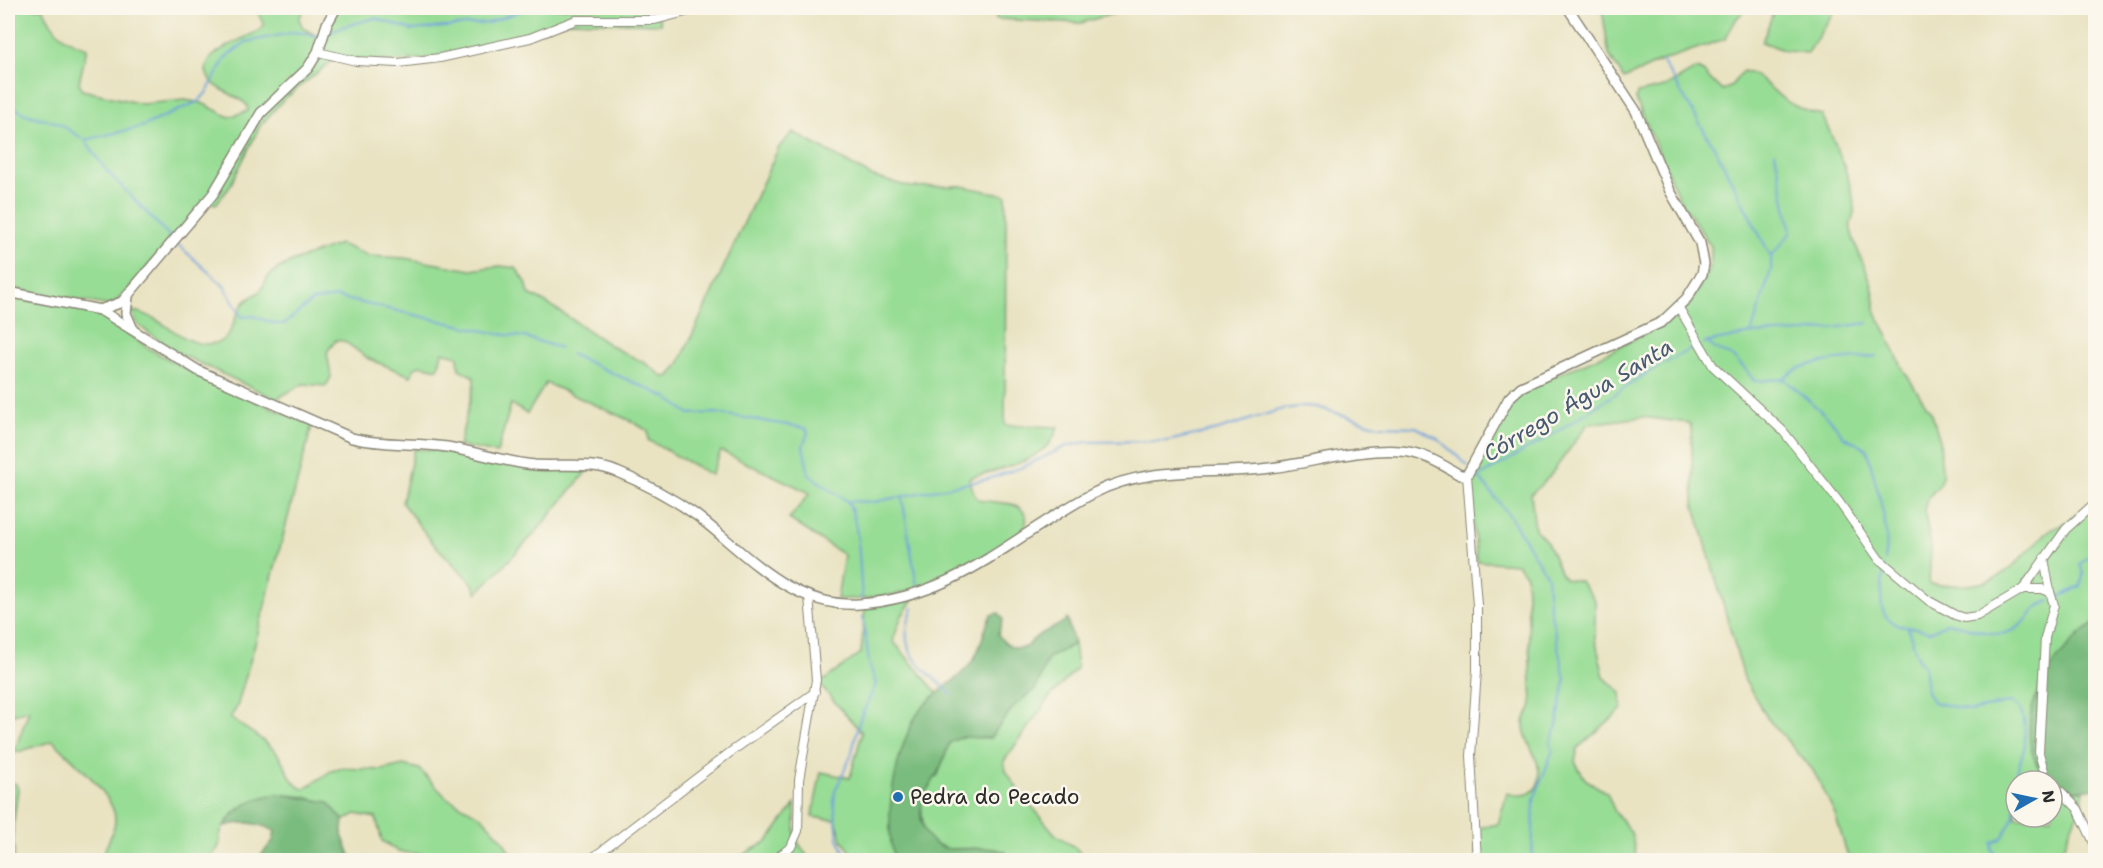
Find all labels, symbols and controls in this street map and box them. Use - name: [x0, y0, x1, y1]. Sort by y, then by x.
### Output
- water label: Córrego Água Santa: [1478, 332, 1678, 468]
- north arrow: [2004, 769, 2064, 829]
- place label: Pedra do Pecado: [910, 783, 1080, 811]
- text: N: [2037, 789, 2060, 805]
- marker: Pedra do Pecado: [891, 790, 905, 804]

